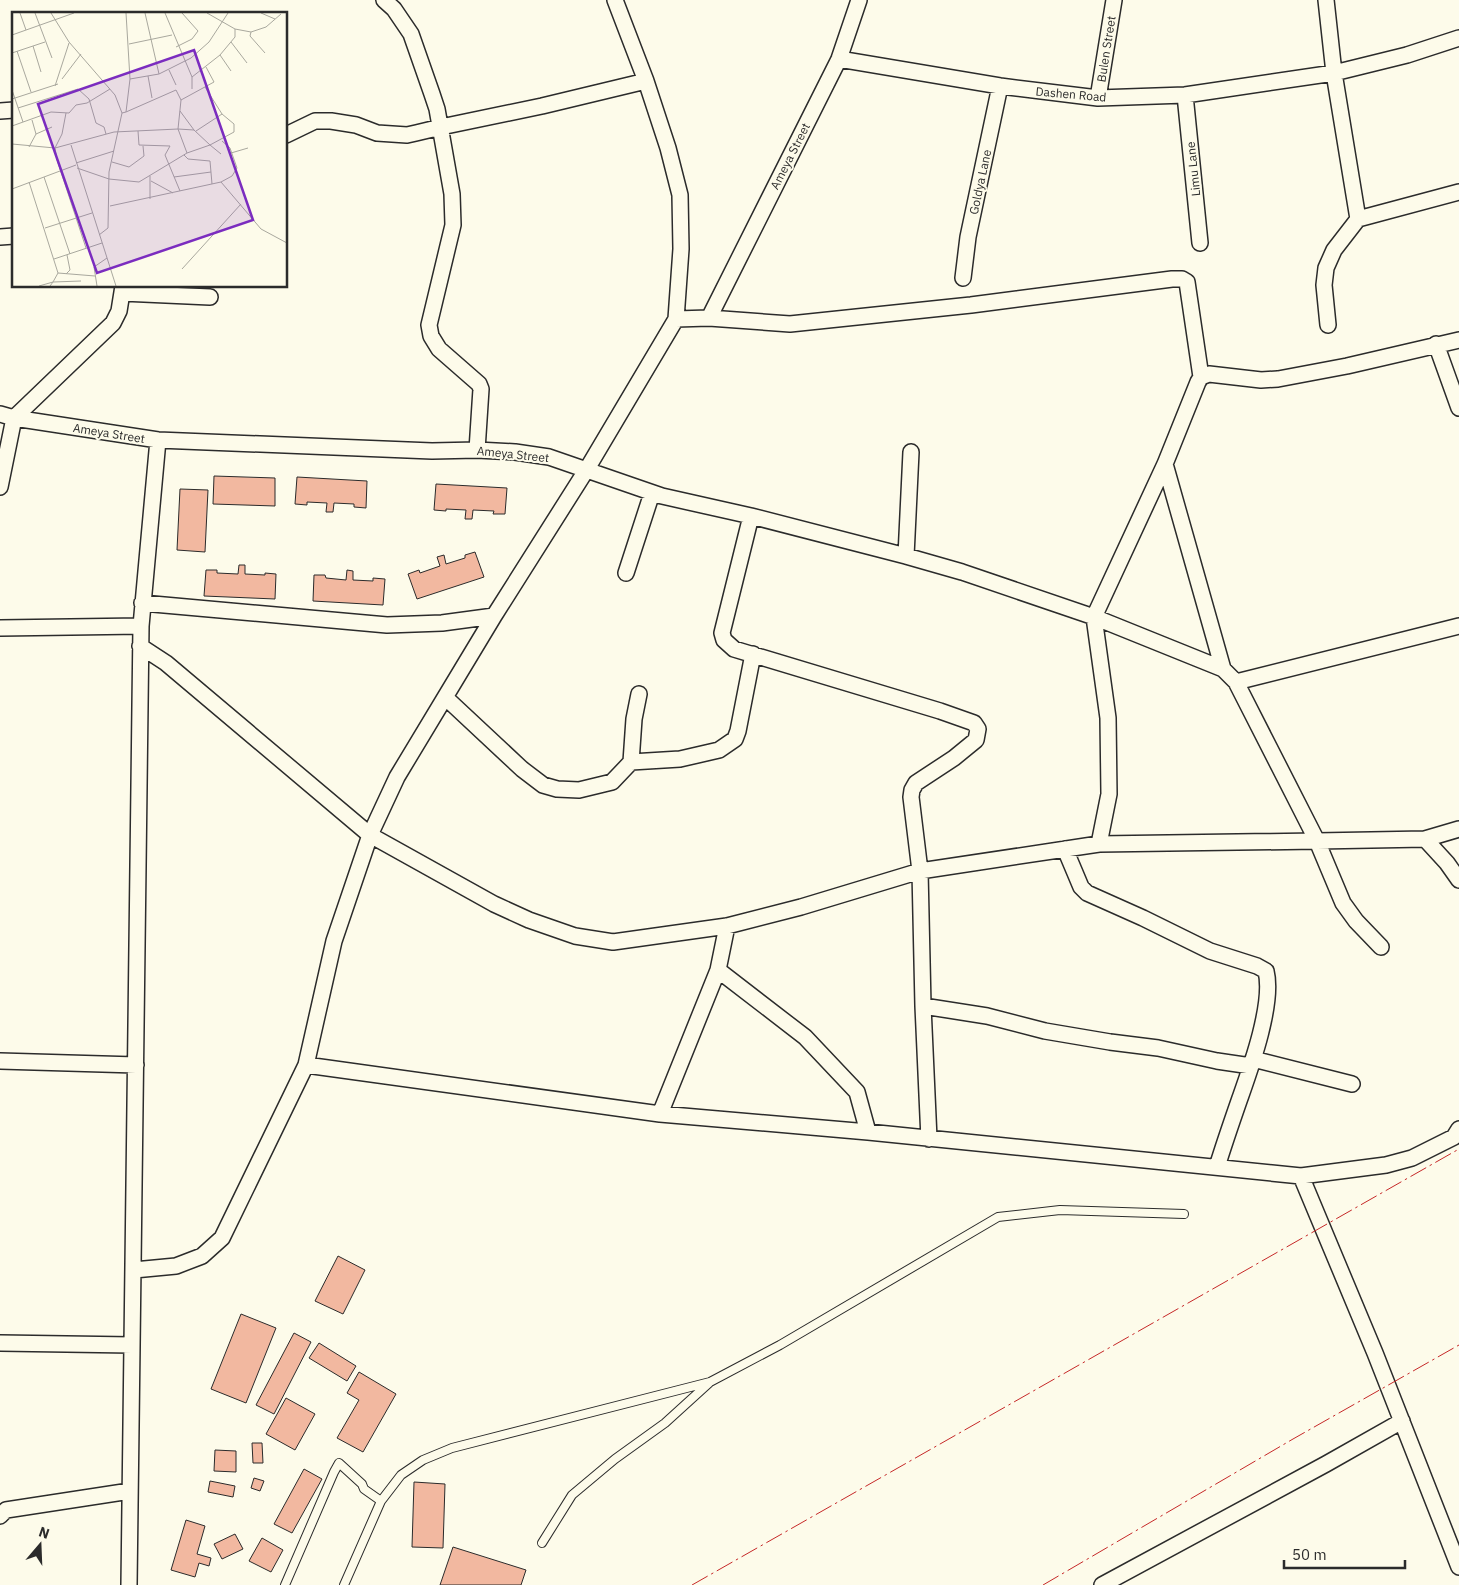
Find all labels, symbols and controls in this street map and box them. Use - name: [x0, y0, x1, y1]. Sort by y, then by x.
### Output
- inset map: [12, 12, 288, 288]
- street label: Bulen Street: [1093, 15, 1119, 83]
- street label: Dashen Road: [1035, 83, 1107, 105]
- street label: Ameya Street: [767, 120, 813, 192]
- street label: Limu Lane: [1183, 140, 1203, 197]
- street label: Goldya Lane: [966, 148, 994, 216]
- street label: Ameya Street: [72, 420, 146, 446]
- street label: Ameya Street: [476, 443, 550, 465]
- north arrow: [15, 1520, 65, 1570]
- text: N: [37, 1523, 52, 1543]
- scale bar: [1284, 1538, 1405, 1570]
- text: 50 m: [1292, 1545, 1327, 1564]

